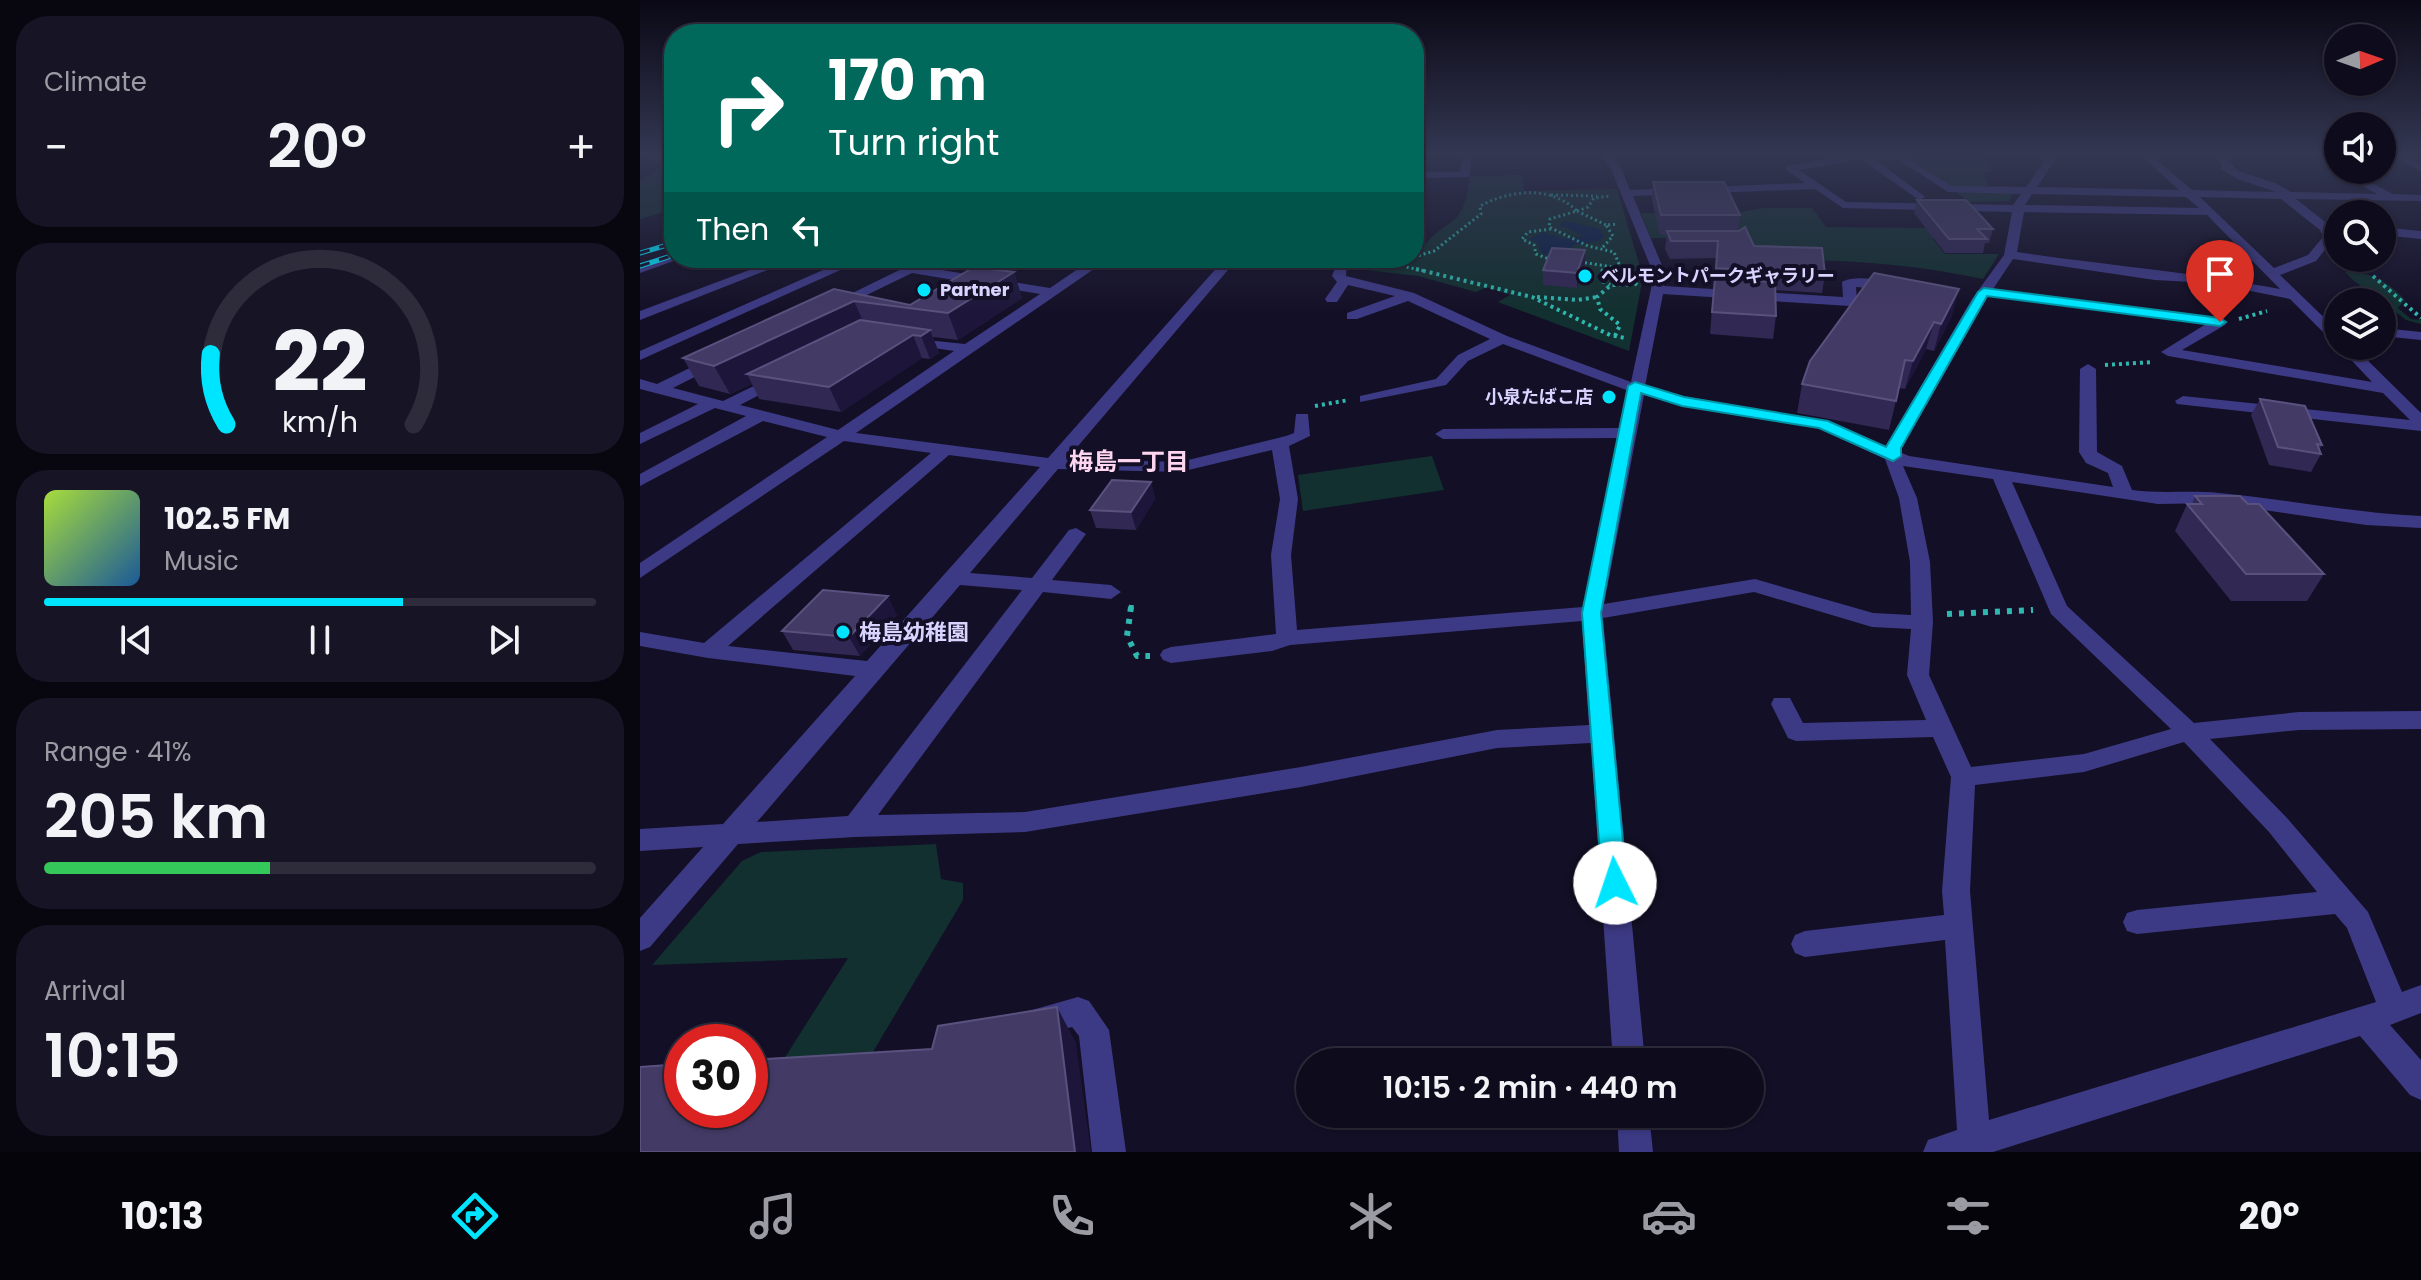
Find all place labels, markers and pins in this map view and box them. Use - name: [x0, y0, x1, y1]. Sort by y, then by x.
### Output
- pin: [2186, 240, 2254, 322]
- place label: ベルモントパークギャラリー: [1601, 263, 1835, 288]
- marker: ベルモントパークギャラリー: [1576, 267, 1594, 285]
- place label: Partner: [940, 277, 1010, 302]
- marker: Partner: [915, 281, 933, 299]
- place label: 小泉たばこ店: [1485, 384, 1593, 409]
- marker: 小泉たばこ店: [1600, 388, 1618, 406]
- place label: 梅島幼稚園: [859, 617, 969, 648]
- marker: 梅島幼稚園: [834, 623, 852, 641]

